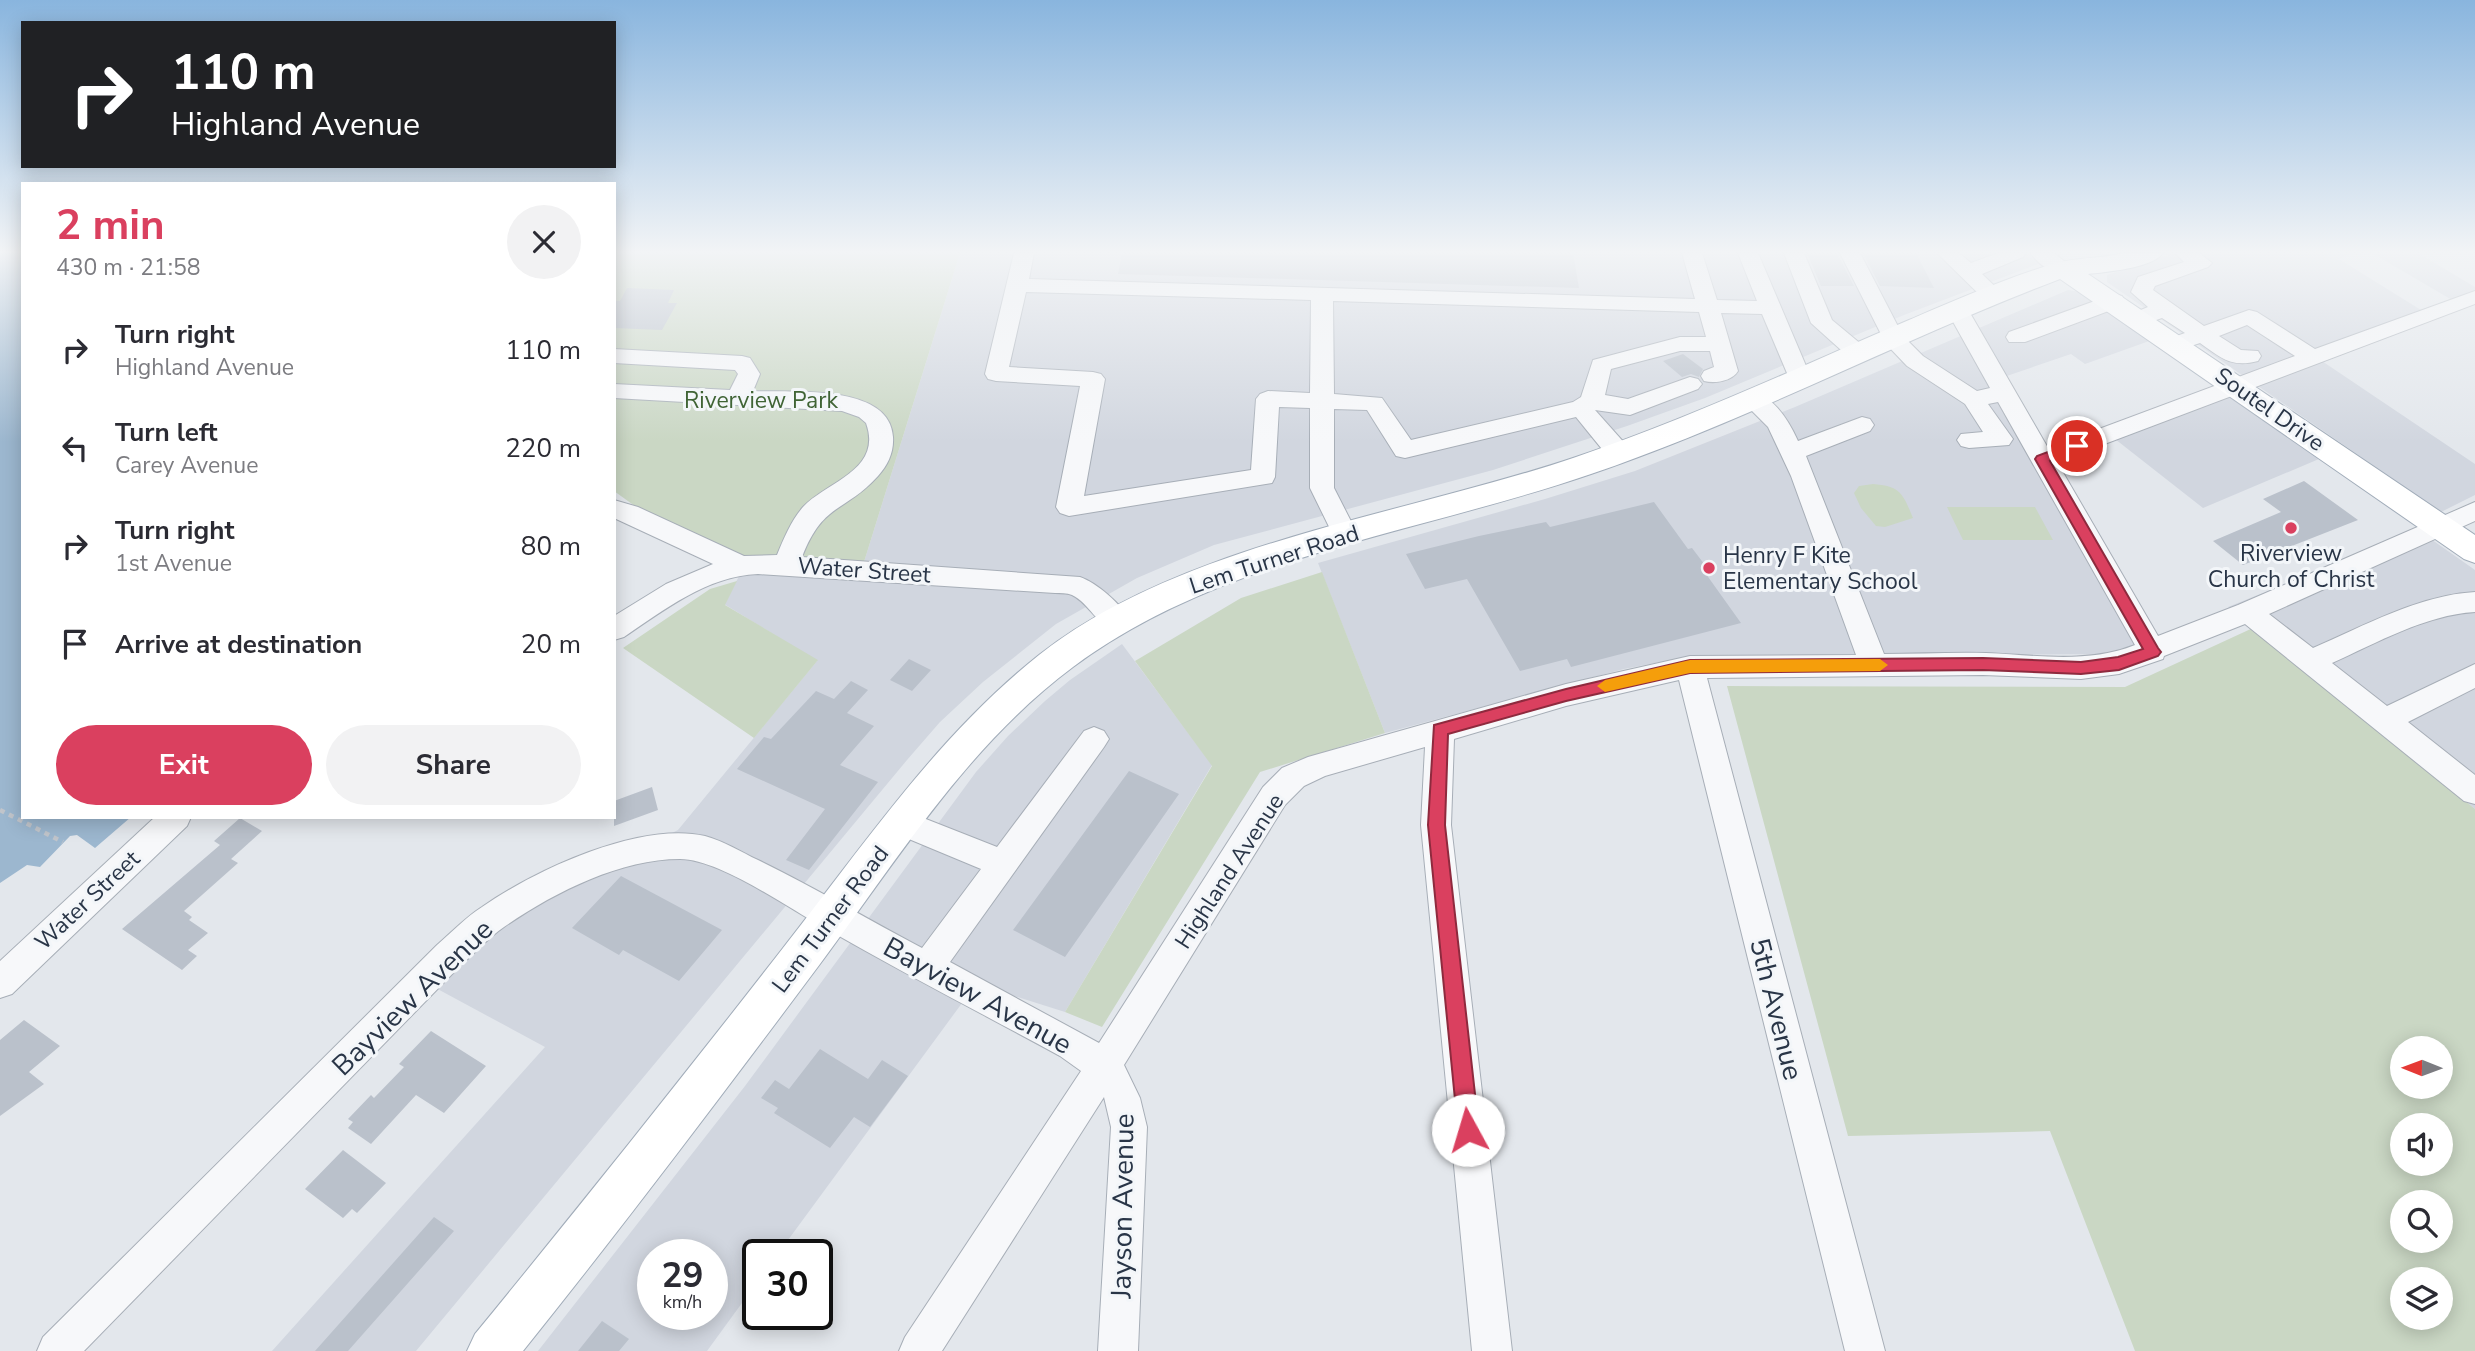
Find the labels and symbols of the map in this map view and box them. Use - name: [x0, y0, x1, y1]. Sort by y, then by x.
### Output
- street label: Soutel Drive: [2209, 360, 2331, 459]
- park label: Riverview Park: [684, 385, 839, 416]
- pin: [2047, 416, 2107, 476]
- street label: Lem Turner Road: [1185, 517, 1363, 601]
- marker: Riverview Church of Christ: [2283, 520, 2299, 536]
- place label: Riverview Church of Christ: [2208, 538, 2375, 595]
- place label: Henry F Kite Elementary School: [1723, 540, 1918, 597]
- street label: Water Street: [796, 550, 932, 591]
- marker: Henry F Kite Elementary School: [1701, 560, 1717, 576]
- street label: Highland Avenue: [1168, 788, 1291, 955]
- street label: Lem Turner Road: [765, 839, 896, 999]
- street label: Water Street: [28, 843, 147, 957]
- street label: Bayview Avenue: [324, 911, 502, 1084]
- street label: Bayview Avenue: [876, 928, 1079, 1063]
- street label: 5th Avenue: [1740, 934, 1812, 1084]
- north arrow: [2390, 1036, 2454, 1099]
- position arrow: [1431, 1093, 1505, 1167]
- street label: Jayson Avenue: [1102, 1113, 1144, 1300]
- speed limit sign: 30: [742, 1239, 833, 1330]

